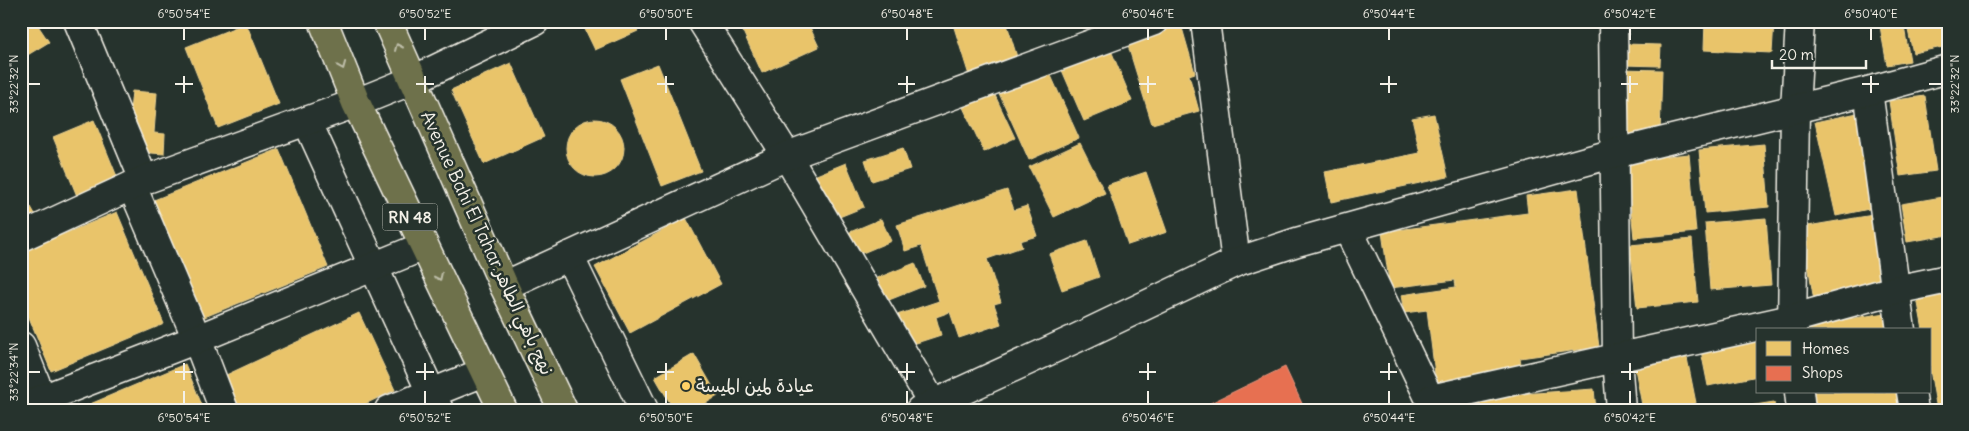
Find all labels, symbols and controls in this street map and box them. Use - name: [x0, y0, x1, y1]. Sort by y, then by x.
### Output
- text: 6°50'54"E: [157, 6, 211, 21]
- text: 6°50'52"E: [399, 6, 451, 21]
- text: 6°50'50"E: [639, 6, 693, 21]
- text: 6°50'48"E: [881, 6, 933, 21]
- text: 6°50'46"E: [1122, 6, 1174, 21]
- text: 6°50'44"E: [1363, 6, 1415, 21]
- text: 6°50'42"E: [1604, 6, 1656, 21]
- text: 6°50'40"E: [1844, 6, 1898, 21]
- scale bar: [1772, 38, 1865, 70]
- one-way arrow: [394, 43, 405, 52]
- text: 20 m: [1779, 45, 1814, 64]
- text: 33°22'32"N: [6, 55, 21, 113]
- text: 33°22'32"N: [1947, 55, 1962, 113]
- one-way arrow: [336, 62, 346, 70]
- street label: Avenue Bahi El Tahar,نهج باهي الطاهر: [411, 107, 559, 381]
- road number: RN 48: [382, 203, 438, 230]
- one-way arrow: [433, 272, 443, 281]
- legend: [1756, 328, 1932, 394]
- text: Homes: [1802, 339, 1849, 358]
- text: 33°22'34"N: [6, 342, 21, 402]
- text: Shops: [1802, 363, 1843, 382]
- place label: عيادة لمين الميسة: [696, 374, 814, 397]
- marker: عيادة لمين الميسة: [680, 380, 692, 392]
- text: 6°50'54"E: [157, 410, 211, 425]
- text: 6°50'52"E: [399, 410, 451, 425]
- text: 6°50'50"E: [639, 410, 693, 425]
- text: 6°50'48"E: [881, 410, 933, 425]
- text: 6°50'46"E: [1122, 410, 1174, 425]
- text: 6°50'44"E: [1363, 410, 1415, 425]
- text: 6°50'42"E: [1604, 410, 1656, 425]

